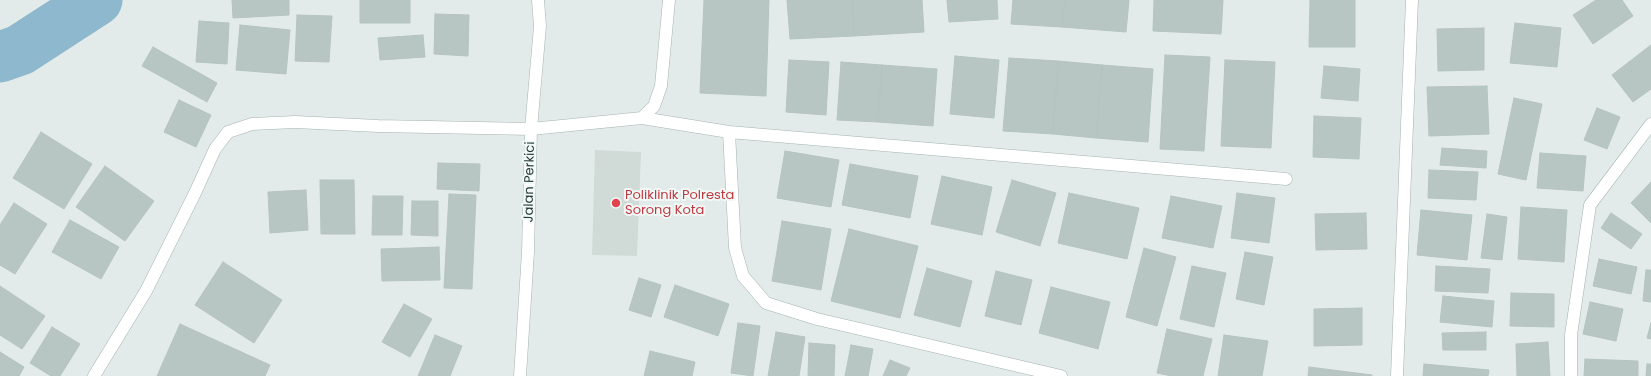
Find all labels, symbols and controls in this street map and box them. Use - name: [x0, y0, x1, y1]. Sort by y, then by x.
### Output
- street label: Jalan Perkici: [521, 141, 539, 223]
- place label: Poliklinik Polresta Sorong Kota: [625, 188, 734, 219]
- marker: Poliklinik Polresta Sorong Kota: [610, 197, 622, 209]

